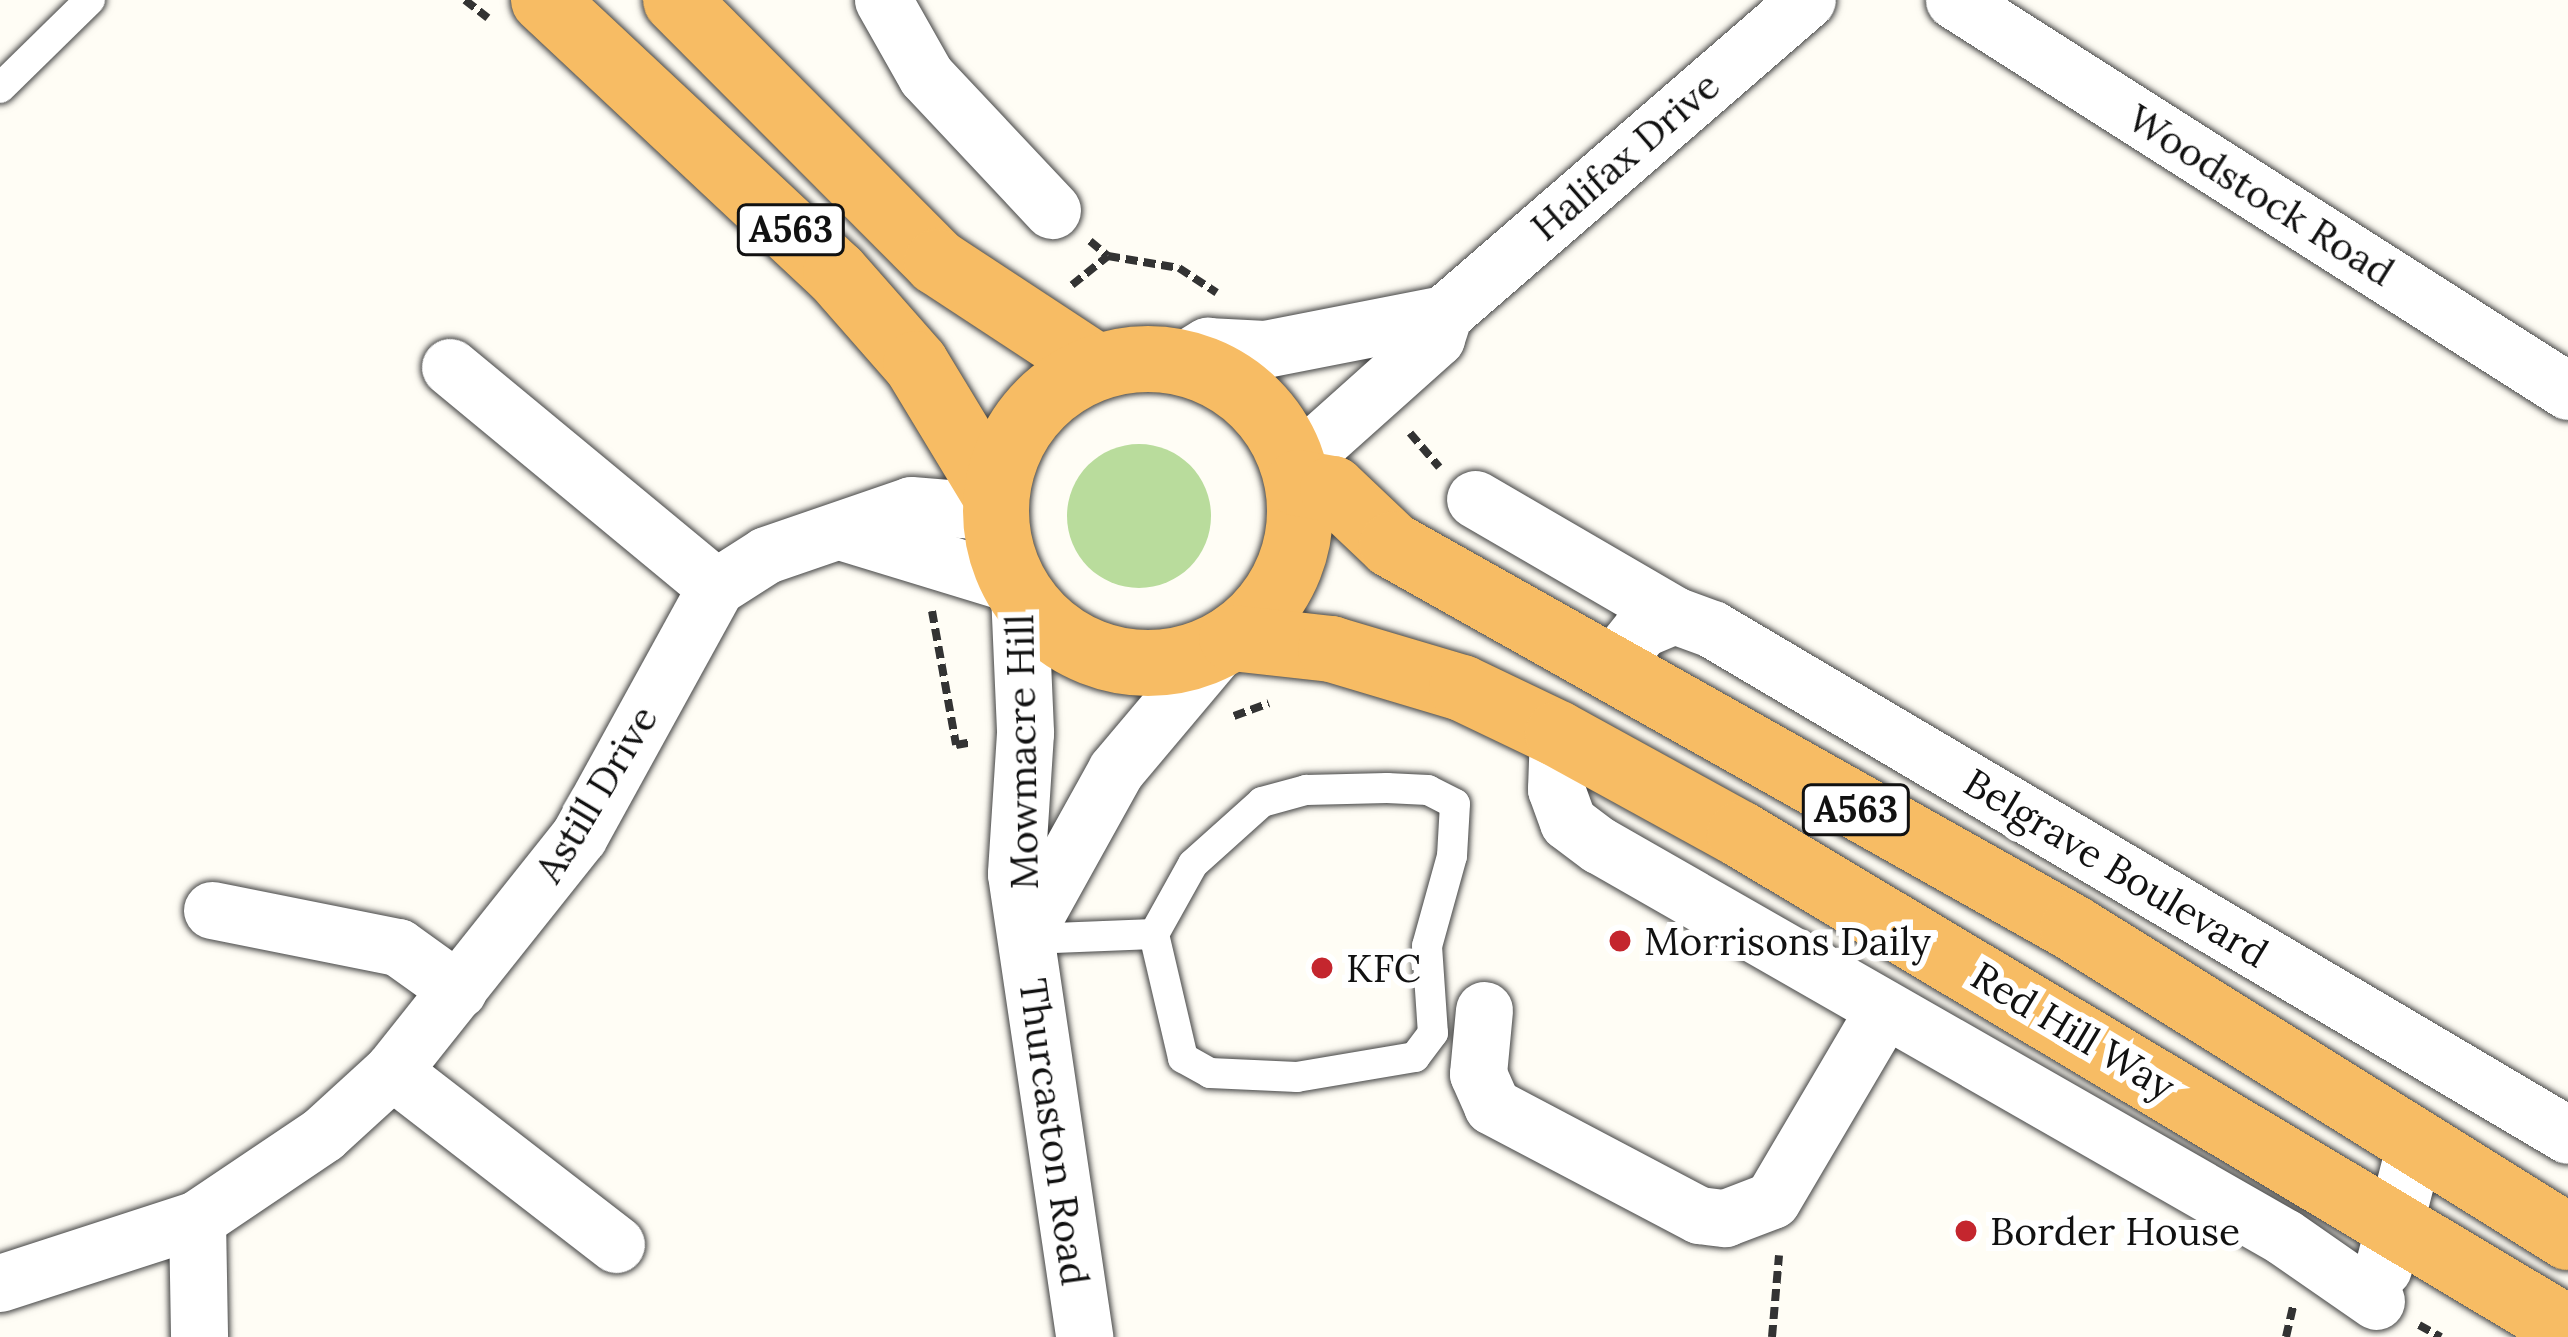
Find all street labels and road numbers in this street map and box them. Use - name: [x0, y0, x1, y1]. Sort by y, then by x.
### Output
- street label: Halifax Drive: [1522, 62, 1728, 250]
- street label: Woodstock Road: [2119, 94, 2403, 296]
- road number: A563: [734, 200, 848, 260]
- street label: Mowmacre Hill: [996, 614, 1048, 890]
- street label: Astill Drive: [525, 697, 667, 891]
- street label: Belgrave Boulevard: [1956, 759, 2276, 977]
- road number: A563: [1799, 780, 1913, 840]
- street label: Red Hill Way: [1963, 952, 2183, 1110]
- street label: Thurcaston Road: [1009, 976, 1099, 1288]

